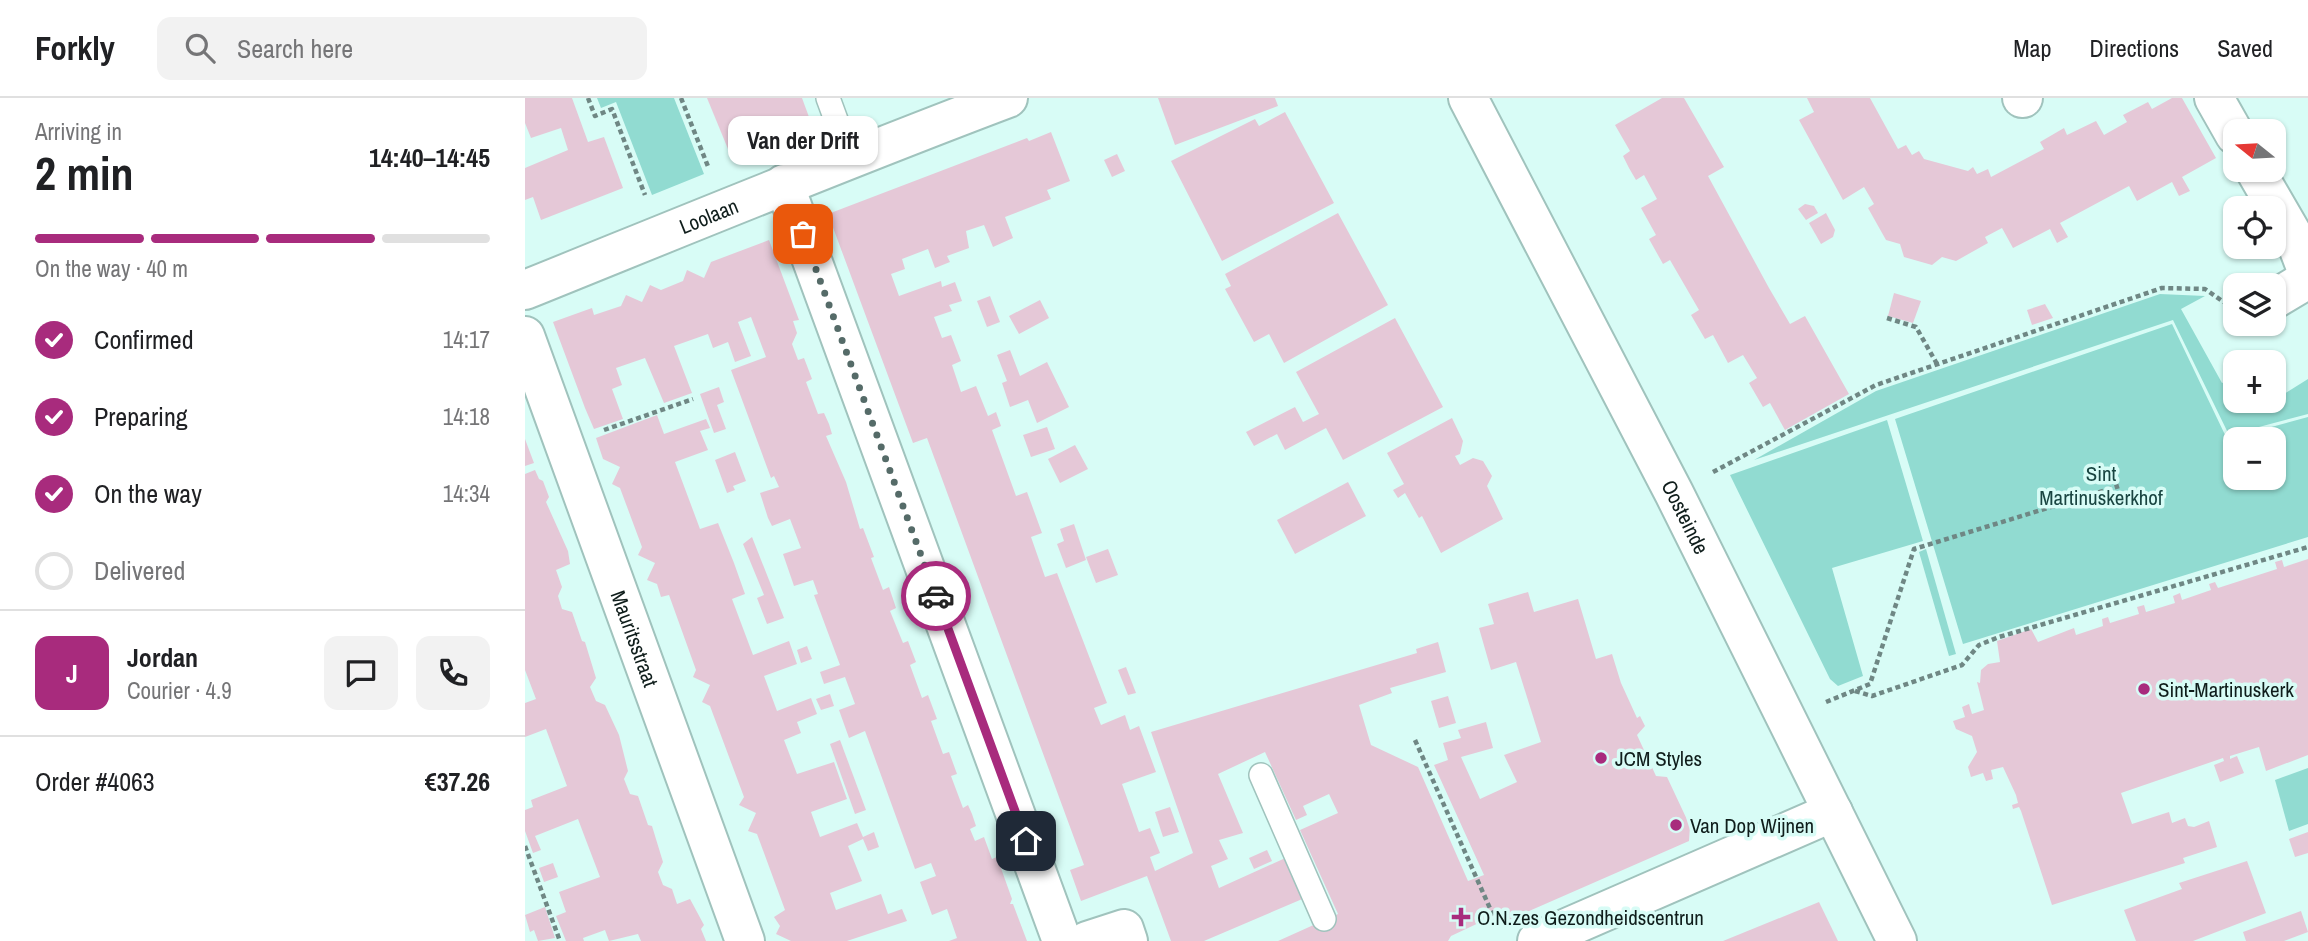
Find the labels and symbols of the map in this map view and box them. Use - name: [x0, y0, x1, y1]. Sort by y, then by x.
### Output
- callout: Van der Drift: [728, 115, 878, 164]
- north arrow: [2223, 119, 2285, 182]
- street label: Loolaan: [675, 191, 742, 241]
- pin: [773, 204, 833, 264]
- park label: Sint Martinuskerkhof: [2039, 459, 2163, 512]
- street label: Oosteinde: [1655, 475, 1717, 559]
- courier: [901, 561, 971, 631]
- street label: Mauritsstraat: [604, 586, 666, 691]
- place label: Sint-Martinuskerk: [2158, 675, 2294, 704]
- marker: Sint-Martinuskerk: [2136, 681, 2152, 697]
- place label: JCM Styles: [1615, 744, 1702, 773]
- marker: JCM Styles: [1593, 750, 1609, 766]
- pin: [996, 811, 1056, 871]
- place label: Van Dop Wijnen: [1690, 811, 1814, 840]
- marker: Van Dop Wijnen: [1668, 817, 1684, 833]
- place label: O.N.zes Gezondheidscentrun: [1477, 903, 1704, 932]
- marker: O.N.zes Gezondheidscentrun: [1451, 907, 1471, 927]

